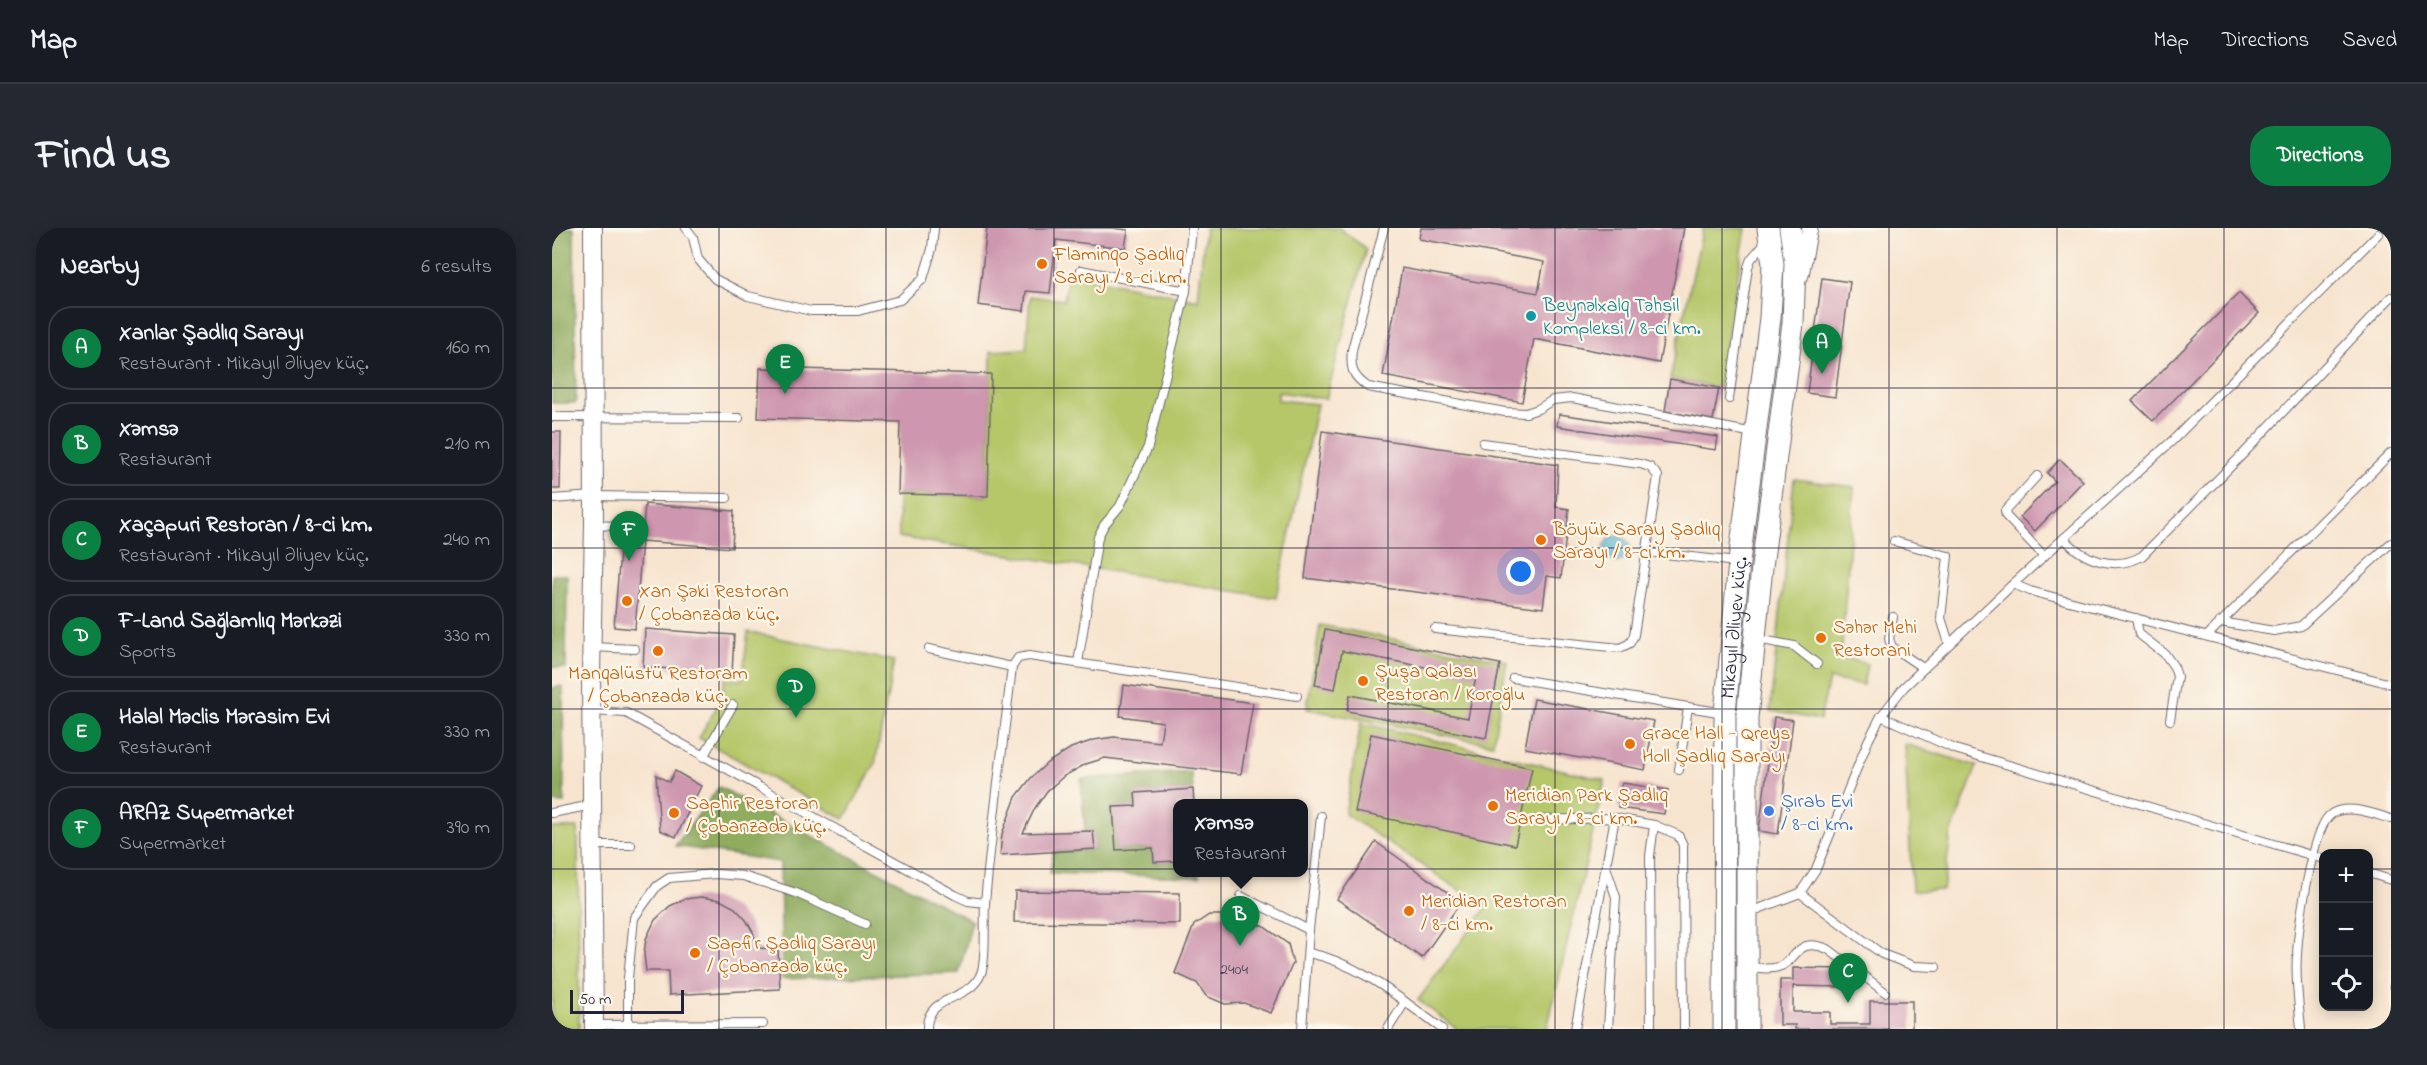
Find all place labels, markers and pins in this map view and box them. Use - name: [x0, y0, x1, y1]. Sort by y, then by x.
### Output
- place label: Flaminqo Şadlıq Sarayı / 8-ci km.: [1053, 241, 1186, 293]
- marker: Flaminqo Şadlıq Sarayı / 8-ci km.: [1035, 257, 1049, 271]
- place label: Beynəlxalq Təhsil Kompleksi / 8-ci km.: [1542, 292, 1701, 344]
- marker: Beynəlxalq Təhsil Kompleksi / 8-ci km.: [1524, 309, 1538, 323]
- pin: A: [1802, 324, 1842, 374]
- pin: E: [766, 344, 804, 394]
- pin: F: [610, 512, 649, 561]
- place label: Böyük Saray Şadlıq Sarayı / 8-ci km.: [1552, 516, 1720, 568]
- marker: Böyük Saray Şadlıq Sarayı / 8-ci km.: [1534, 533, 1548, 547]
- place label: Xan Şəki Restoran / Çobanzadə küç.: [639, 578, 789, 630]
- marker: Xan Şəki Restoran / Çobanzadə küç.: [620, 594, 634, 608]
- place label: Səhər Mehi Restorani: [1833, 614, 1917, 666]
- marker: Səhər Mehi Restorani: [1814, 631, 1828, 645]
- marker: Manqalüstü Restoram / Çobanzadə küç.: [651, 644, 665, 658]
- place label: Şuşa Qalası Restoran / Koroğlu: [1375, 658, 1525, 711]
- place label: Manqalüstü Restoram / Çobanzadə küç.: [568, 660, 748, 712]
- pin: D: [776, 668, 816, 718]
- marker: Şuşa Qalası Restoran / Koroğlu: [1356, 674, 1370, 688]
- place label: Grace Hall - Qreys Holl Şadlıq Sarayı: [1642, 720, 1790, 772]
- marker: Grace Hall - Qreys Holl Şadlıq Sarayı: [1623, 737, 1637, 751]
- place label: Meridian Park Şadlıq Sarayı / 8-ci km.: [1505, 782, 1668, 834]
- place label: Şırab Evi / 8-ci km.: [1781, 788, 1853, 840]
- place label: Saphir Restoran / Çobanzadə küç.: [686, 790, 826, 842]
- marker: Meridian Park Şadlıq Sarayı / 8-ci km.: [1486, 799, 1500, 813]
- marker: Şırab Evi / 8-ci km.: [1762, 804, 1776, 818]
- marker: Saphir Restoran / Çobanzadə küç.: [667, 806, 681, 820]
- place label: Meridian Restoran / 8-ci km.: [1421, 888, 1567, 940]
- pin: B: [1220, 896, 1260, 946]
- marker: Meridian Restoran / 8-ci km.: [1402, 904, 1416, 918]
- place label: Sapfir Şadlıq Sarayı / Çobanzadə küç.: [707, 930, 876, 982]
- marker: Sapfir Şadlıq Sarayı / Çobanzadə küç.: [688, 946, 702, 960]
- pin: C: [1828, 954, 1868, 1003]

